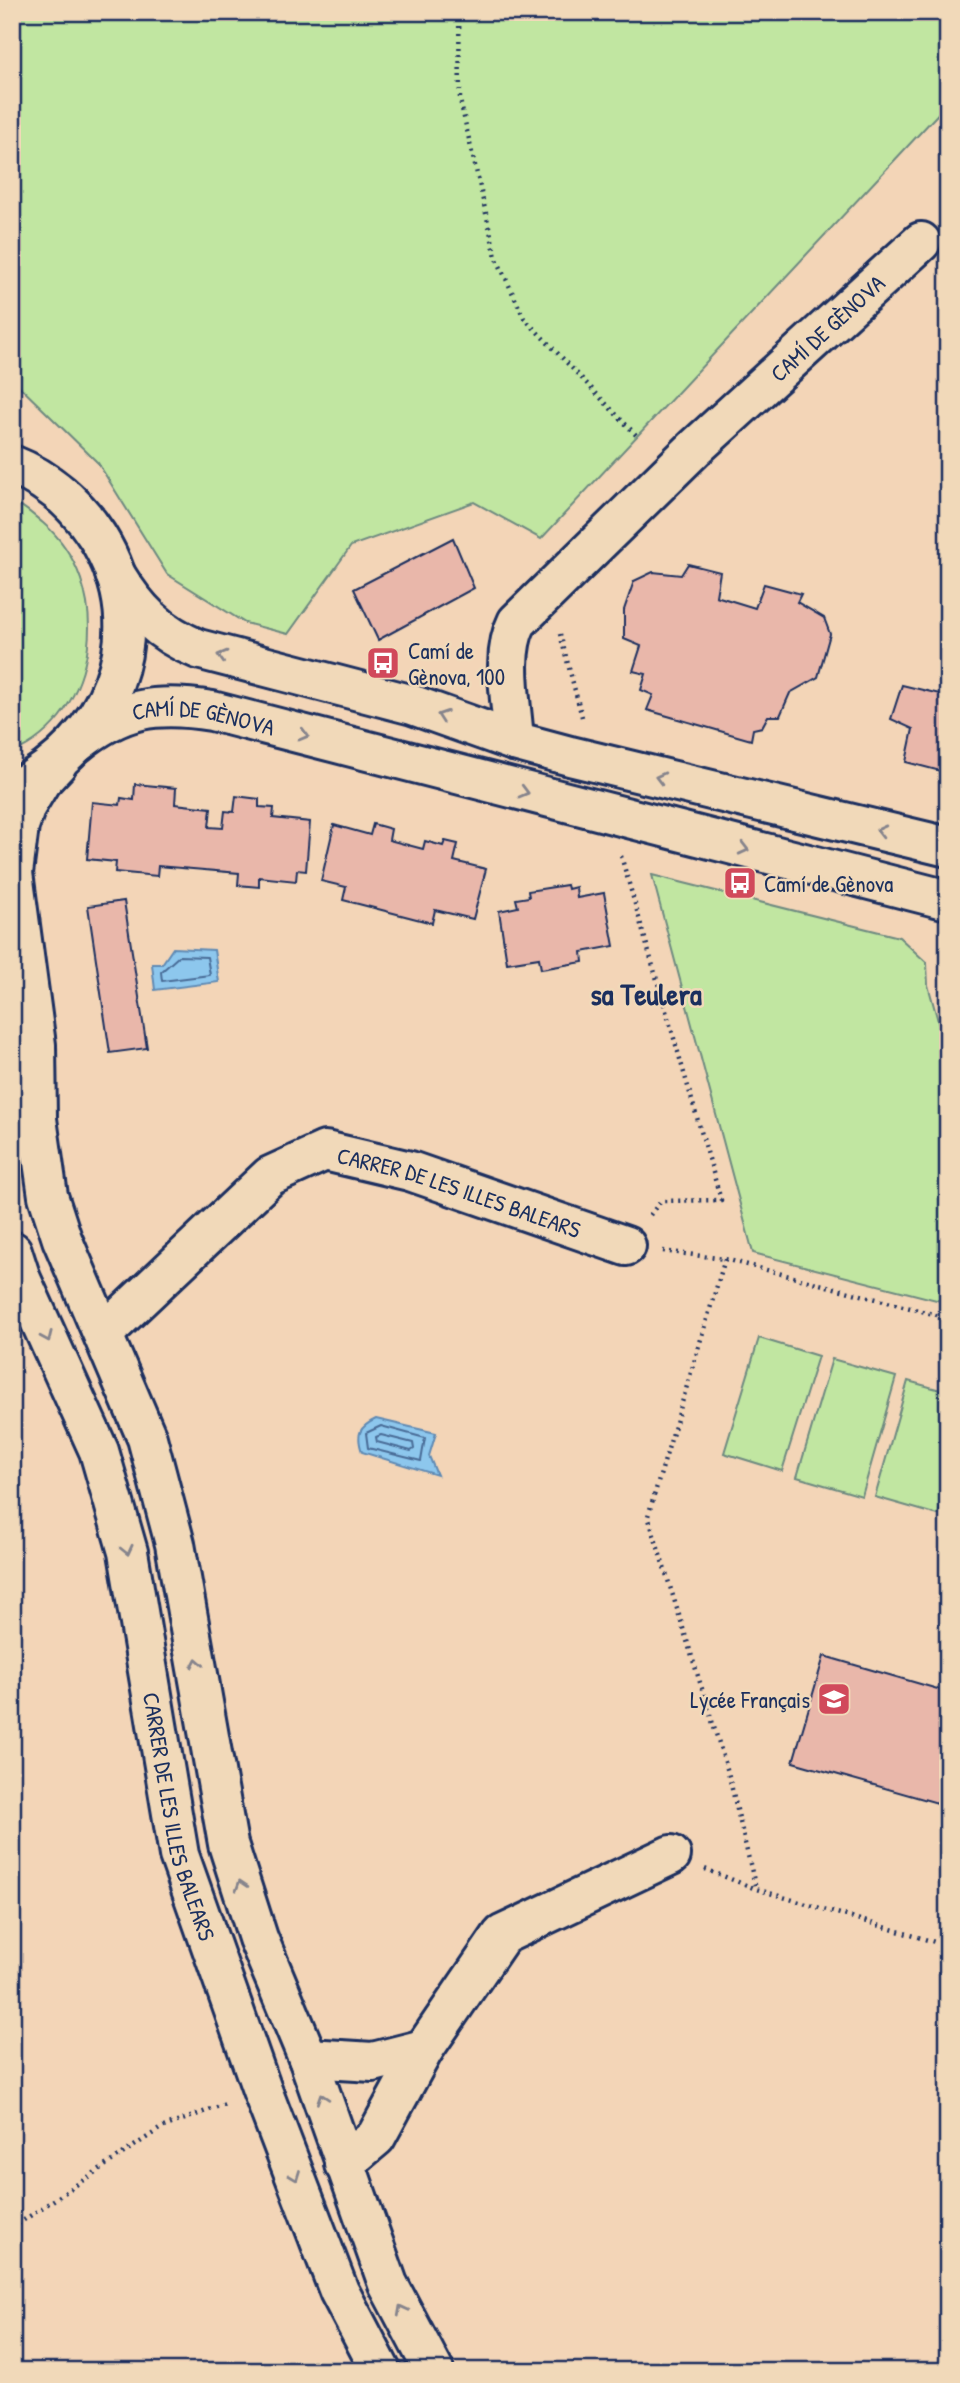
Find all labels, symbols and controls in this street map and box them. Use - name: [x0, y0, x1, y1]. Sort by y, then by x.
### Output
- street label: CAMÍ DE GÈNOVA: [763, 267, 891, 388]
- place label: Camí de Gènova, 100: [408, 635, 505, 692]
- bus stop icon: Camí de Gènova, 100: [364, 644, 402, 682]
- one-way arrow: [216, 650, 228, 665]
- street label: CAMÍ DE GÈNOVA: [128, 691, 278, 742]
- one-way arrow: [436, 710, 448, 724]
- one-way arrow: [298, 727, 310, 741]
- one-way arrow: [654, 772, 666, 786]
- one-way arrow: [518, 784, 530, 799]
- one-way arrow: [876, 825, 888, 840]
- one-way arrow: [738, 841, 750, 855]
- bus stop icon: Camí de Gènova: [721, 864, 759, 902]
- place label: Camí de Gènova: [764, 868, 893, 899]
- district label: sa Teulera: [590, 974, 702, 1014]
- street label: CARRER DE LES ILLES BALEARS: [334, 1139, 585, 1245]
- one-way arrow: [39, 1330, 53, 1343]
- one-way arrow: [119, 1543, 133, 1555]
- one-way arrow: [190, 1657, 205, 1669]
- school or university icon: Lycée Français: [815, 1680, 853, 1718]
- place label: Lycée Français: [690, 1684, 810, 1715]
- street label: CARRER DE LES ILLES BALEARS: [136, 1690, 224, 1945]
- one-way arrow: [235, 1880, 249, 1892]
- one-way arrow: [316, 2092, 330, 2105]
- one-way arrow: [286, 2169, 300, 2181]
- one-way arrow: [397, 2305, 410, 2318]

